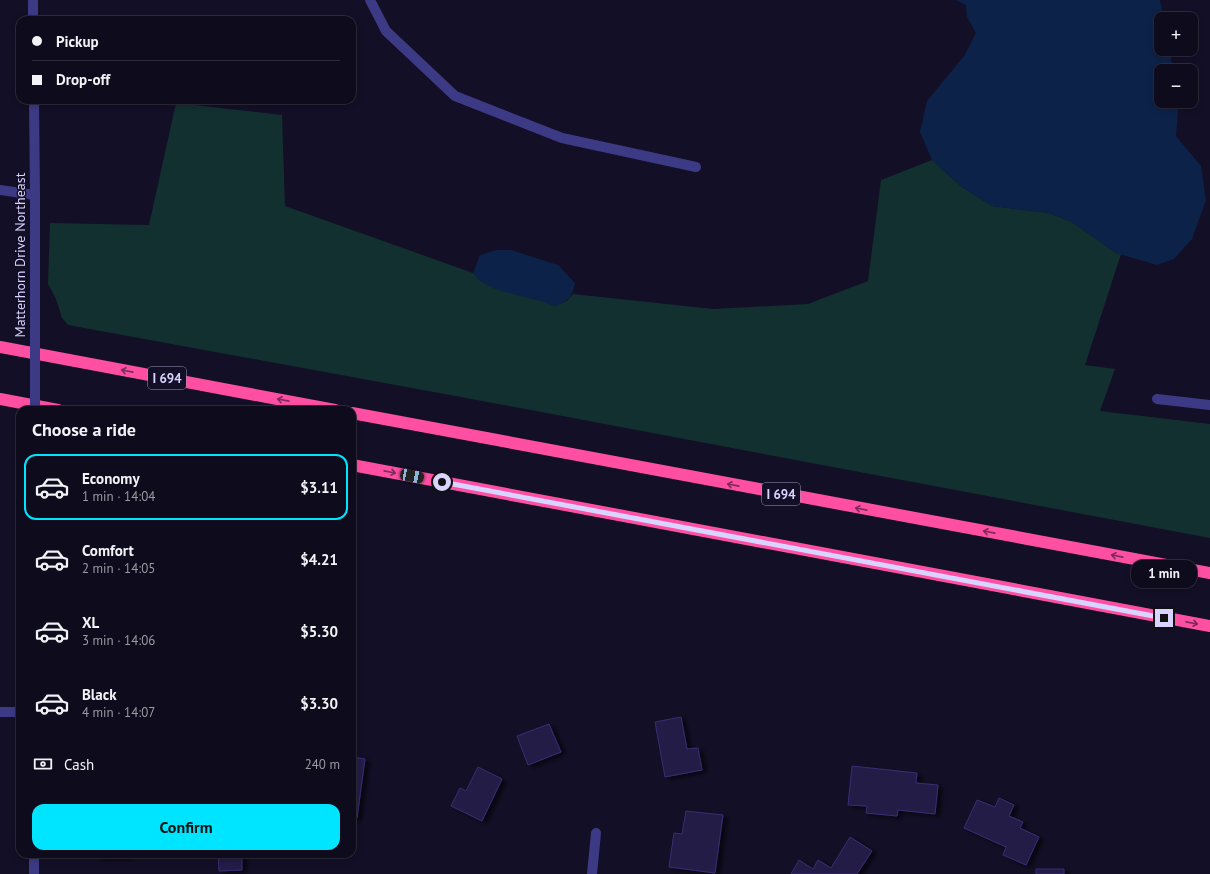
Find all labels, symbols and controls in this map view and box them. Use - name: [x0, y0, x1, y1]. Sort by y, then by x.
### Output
- map controls: [1154, 12, 1198, 108]
- button: +: [1154, 12, 1198, 56]
- text: Pickup: [56, 32, 99, 51]
- button: −: [1154, 64, 1198, 108]
- text: Drop-off: [56, 70, 110, 89]
- street label: Matterhorn Drive Northeast: [11, 172, 29, 337]
- one-way arrow: [121, 367, 134, 375]
- road number: I 694: [148, 367, 186, 389]
- one-way arrow: [277, 396, 290, 404]
- text: Choose a ride: [32, 418, 136, 441]
- one-way arrow: [383, 468, 396, 476]
- car: [399, 468, 425, 484]
- icon: car: [34, 469, 70, 505]
- text: Economy: [82, 469, 140, 488]
- route start: [433, 473, 451, 491]
- text: $3.11: [300, 478, 338, 497]
- one-way arrow: [727, 481, 740, 489]
- road number: I 694: [762, 483, 800, 505]
- text: 1 min · 14:04: [82, 488, 155, 505]
- one-way arrow: [855, 504, 868, 512]
- one-way arrow: [983, 528, 996, 536]
- icon: car: [34, 541, 70, 577]
- text: Comfort: [82, 541, 134, 560]
- text: $4.21: [300, 550, 338, 569]
- one-way arrow: [1110, 552, 1123, 560]
- text: 2 min · 14:05: [82, 560, 155, 577]
- callout: 1 min: [1131, 560, 1197, 588]
- text: 1 min: [1148, 565, 1180, 582]
- route end: [1155, 609, 1173, 627]
- icon: car: [34, 613, 70, 649]
- text: XL: [82, 613, 99, 632]
- one-way arrow: [1185, 619, 1198, 627]
- text: $5.30: [300, 622, 338, 641]
- text: 3 min · 14:06: [82, 632, 155, 649]
- icon: car: [34, 685, 70, 721]
- text: Black: [82, 685, 117, 704]
- text: $3.30: [300, 694, 338, 713]
- text: 4 min · 14:07: [82, 704, 155, 721]
- icon: cash: [32, 753, 54, 775]
- text: Cash: [64, 755, 94, 774]
- text: 240 m: [305, 756, 340, 773]
- button: Confirm: [32, 804, 340, 850]

